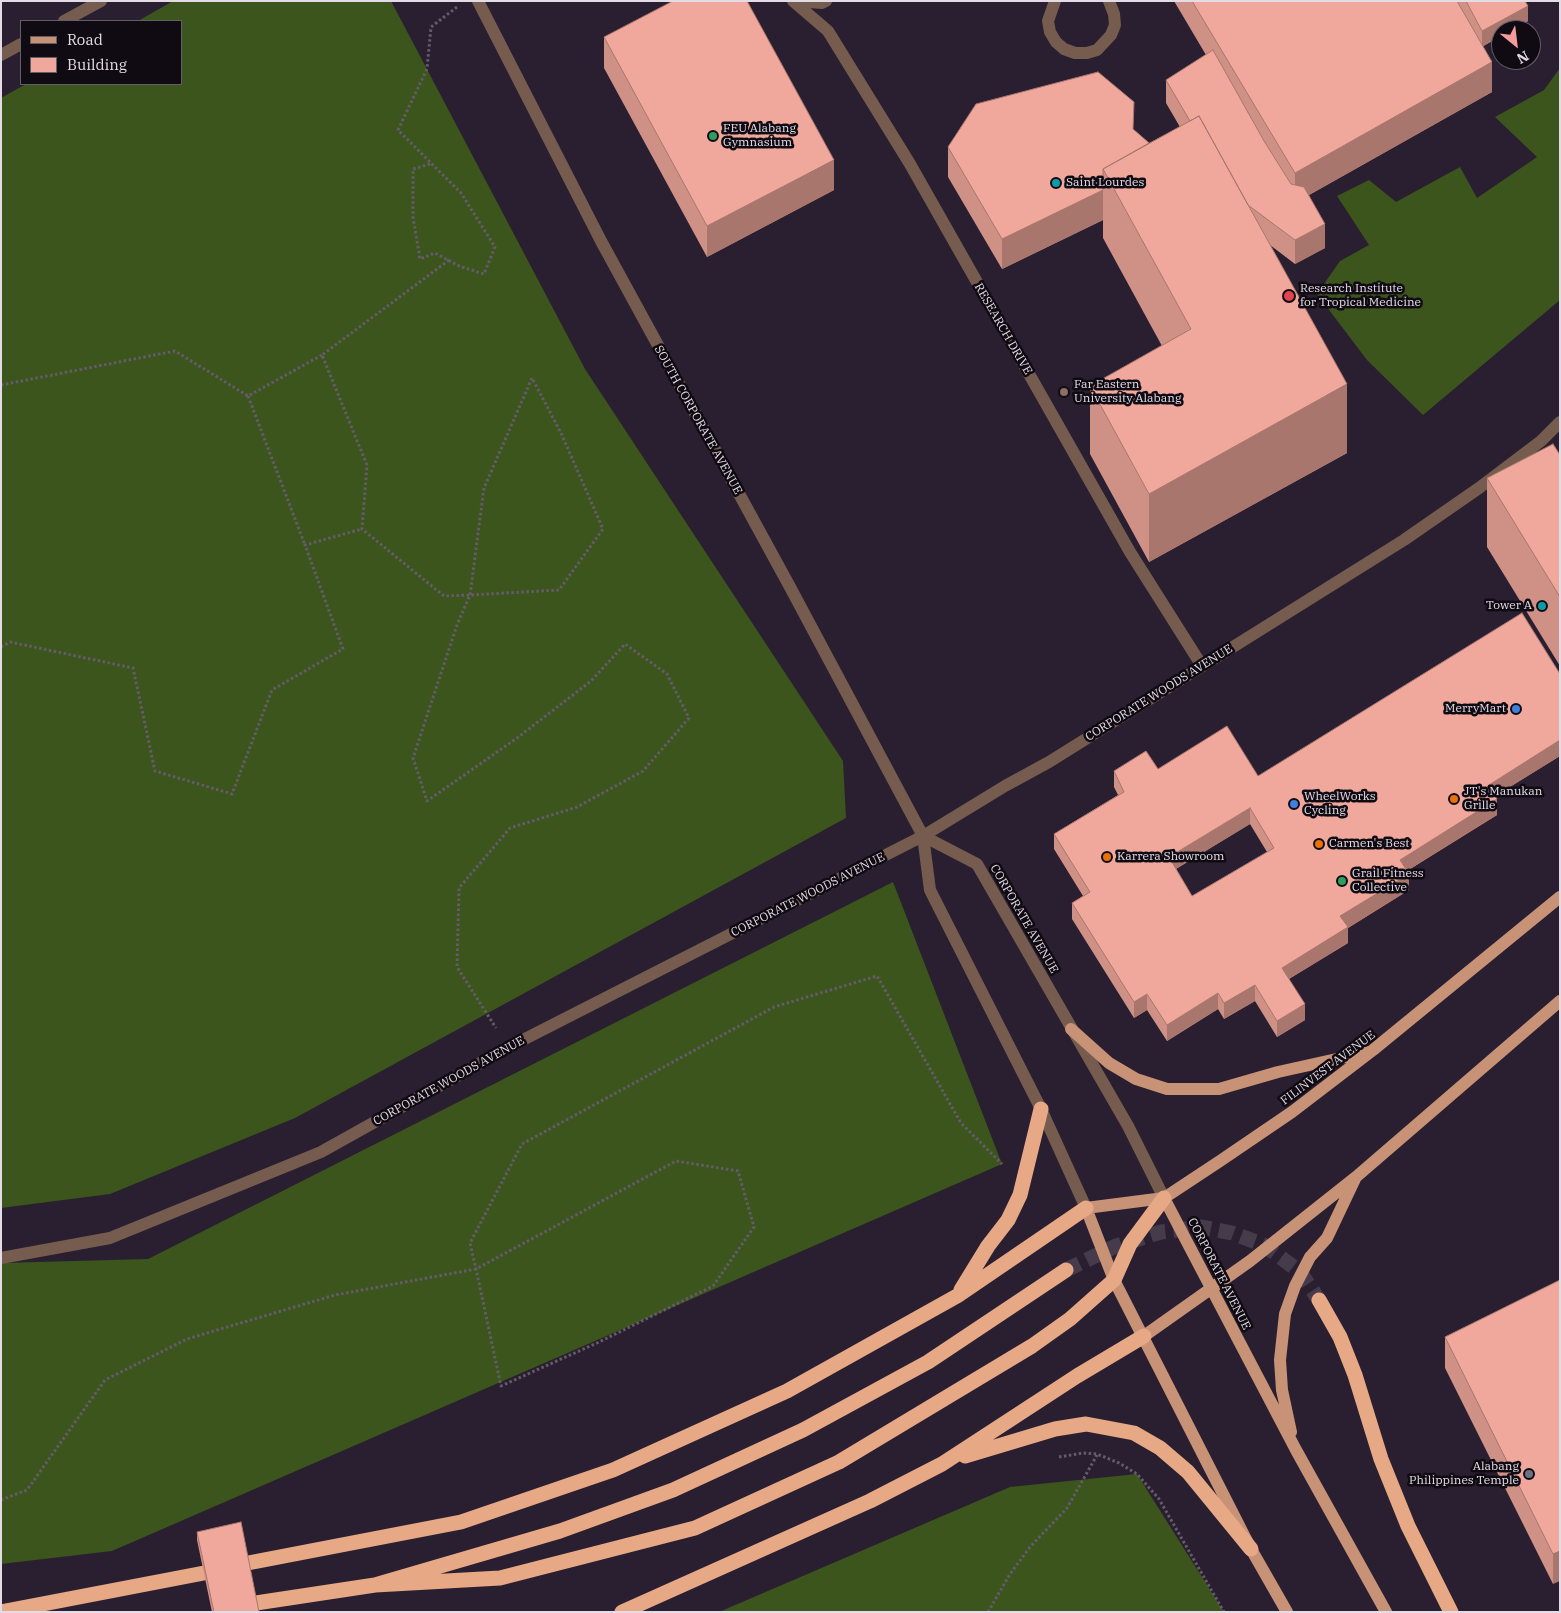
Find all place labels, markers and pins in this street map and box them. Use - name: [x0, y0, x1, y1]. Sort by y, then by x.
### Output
- place label: FEU Alabang Gymnasium: [723, 122, 796, 150]
- marker: FEU Alabang Gymnasium: [707, 130, 719, 142]
- place label: Saint Lourdes: [1066, 176, 1144, 190]
- marker: Saint Lourdes: [1050, 177, 1062, 189]
- place label: Research Institute for Tropical Medicine: [1300, 282, 1421, 310]
- marker: Research Institute for Tropical Medicine: [1282, 289, 1296, 303]
- place label: Far Eastern University Alabang: [1074, 378, 1182, 406]
- marker: Far Eastern University Alabang: [1058, 386, 1070, 398]
- place label: Tower A: [1486, 599, 1532, 613]
- marker: Tower A: [1536, 600, 1548, 612]
- place label: MerryMart: [1445, 702, 1506, 716]
- marker: MerryMart: [1510, 703, 1522, 715]
- place label: JT's Manukan Grille: [1464, 785, 1543, 813]
- place label: WheelWorks Cycling: [1304, 790, 1376, 818]
- marker: JT's Manukan Grille: [1448, 793, 1460, 805]
- marker: WheelWorks Cycling: [1288, 798, 1300, 810]
- place label: Carmen's Best: [1329, 837, 1410, 851]
- marker: Carmen's Best: [1313, 838, 1325, 850]
- place label: Karrera Showroom: [1117, 850, 1225, 864]
- marker: Karrera Showroom: [1101, 851, 1113, 863]
- place label: Grail Fitness Collective: [1352, 867, 1424, 895]
- marker: Grail Fitness Collective: [1336, 875, 1348, 887]
- place label: Alabang Philippines Temple: [1409, 1460, 1519, 1488]
- marker: Alabang Philippines Temple: [1523, 1468, 1535, 1480]

